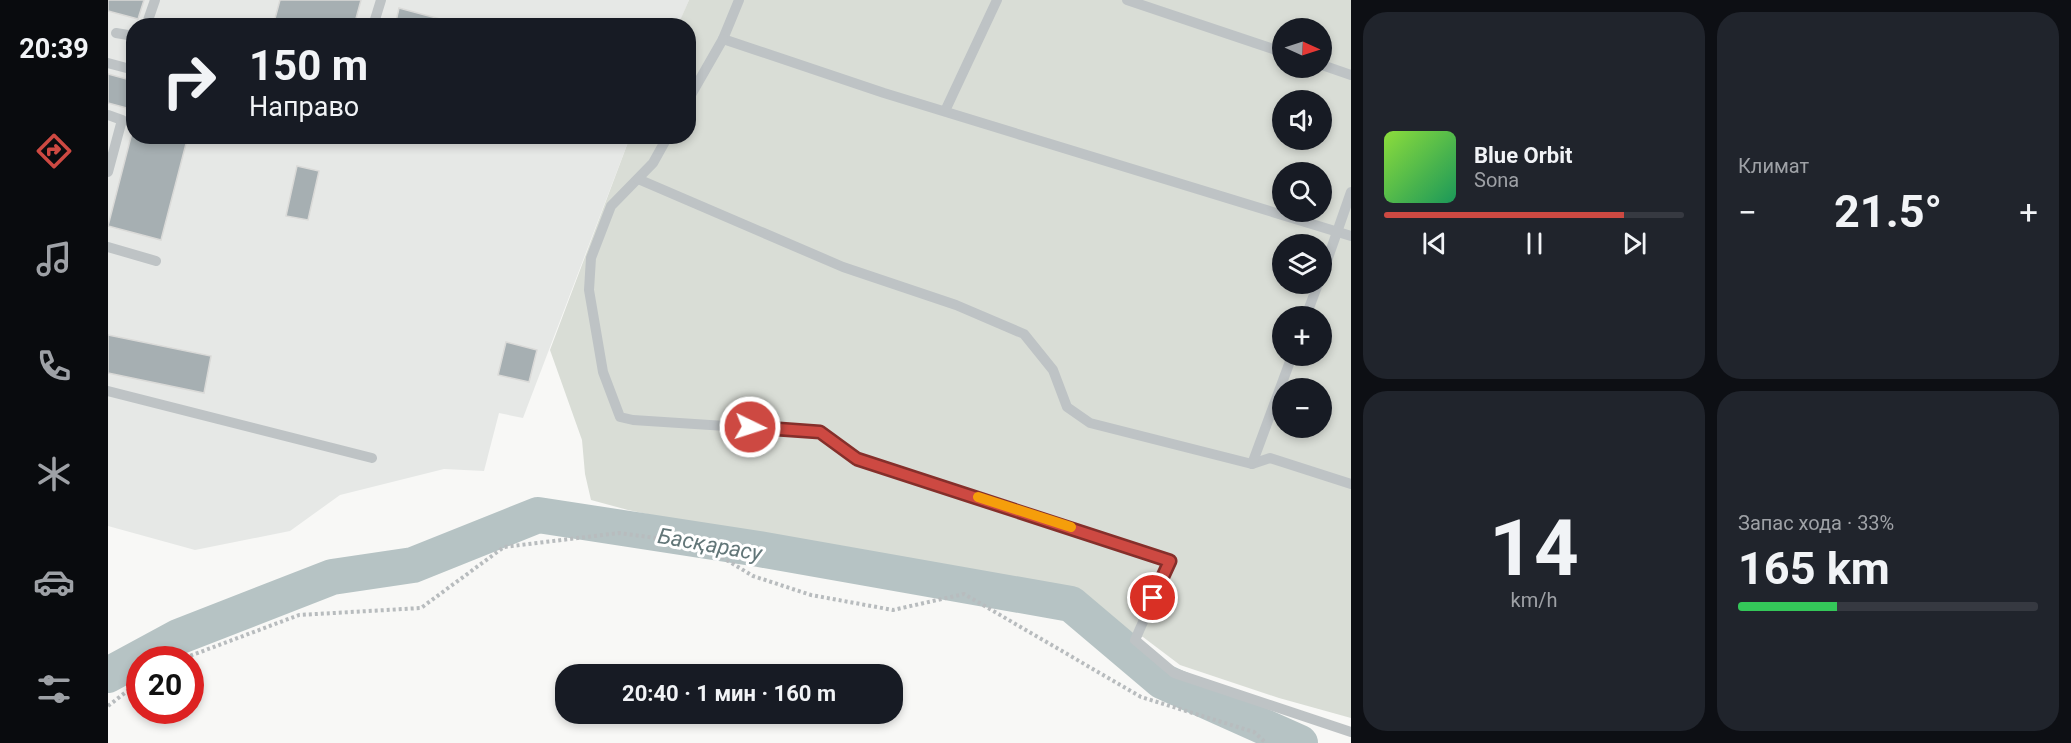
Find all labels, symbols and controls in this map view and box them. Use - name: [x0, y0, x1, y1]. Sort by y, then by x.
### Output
- north arrow: [1272, 18, 1332, 78]
- map controls: [1272, 18, 1332, 438]
- text: 20:39: [19, 33, 89, 65]
- text: 150 m: [249, 41, 368, 90]
- icon: right: [150, 42, 228, 120]
- button: sound: [1272, 90, 1332, 150]
- text: Направо: [249, 91, 359, 123]
- icon: directions: [33, 130, 75, 172]
- text: Blue Orbit: [1474, 143, 1572, 168]
- text: Климат: [1738, 154, 1809, 178]
- button: search: [1272, 162, 1332, 222]
- text: Sona: [1474, 168, 1519, 192]
- text: 21.5°: [1834, 185, 1942, 238]
- text: −: [1738, 193, 1757, 232]
- text: +: [2019, 193, 2038, 232]
- icon: previous: [1418, 227, 1451, 260]
- icon: pause: [1518, 227, 1551, 260]
- icon: next: [1618, 227, 1651, 260]
- button: layers: [1272, 234, 1332, 294]
- icon: music: [33, 238, 75, 280]
- button: +: [1272, 306, 1332, 366]
- icon: phone: [33, 345, 75, 387]
- button: −: [1272, 378, 1332, 438]
- position arrow: [718, 395, 782, 459]
- icon: climate: [33, 453, 75, 495]
- text: 14: [1489, 503, 1579, 594]
- text: Запас хода · 33%: [1738, 511, 1894, 535]
- water label: Басқарасу: [656, 523, 765, 566]
- text: 165 km: [1738, 542, 1890, 595]
- icon: car: [33, 561, 75, 603]
- pin: [1127, 572, 1178, 623]
- icon: arrive: [1136, 581, 1169, 614]
- text: km/h: [1511, 588, 1557, 612]
- speed limit sign: 20: [126, 646, 204, 724]
- icon: filters: [33, 668, 75, 710]
- text: 20:40 · 1 мин · 160 m: [622, 681, 836, 706]

